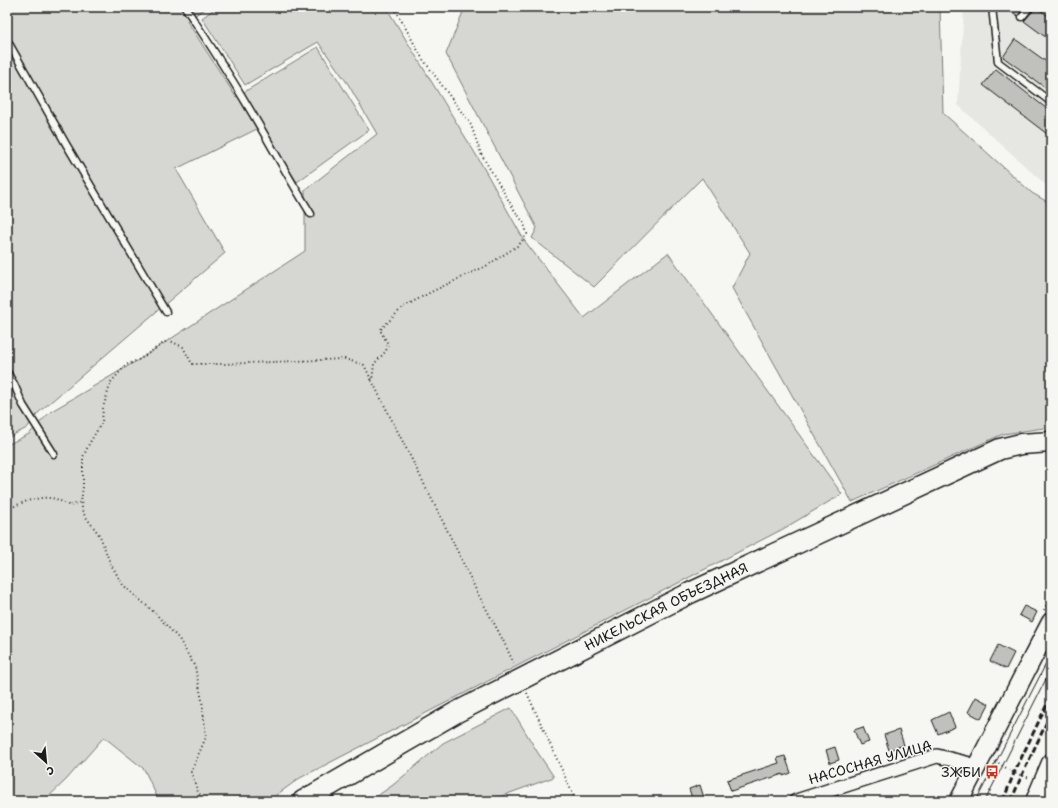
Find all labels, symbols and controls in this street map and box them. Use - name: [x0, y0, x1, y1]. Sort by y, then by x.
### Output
- street label: НИКЕЛЬСКАЯ ОБЪЕЗДНАЯ: [581, 558, 751, 655]
- street label: НАСОСНАЯ УЛИЦА: [806, 736, 934, 788]
- north arrow: [26, 742, 66, 782]
- text: С: [44, 762, 57, 779]
- place label: ЗЖБИ: [941, 763, 981, 781]
- bus stop icon: ЗЖБИ: [984, 764, 1000, 780]

